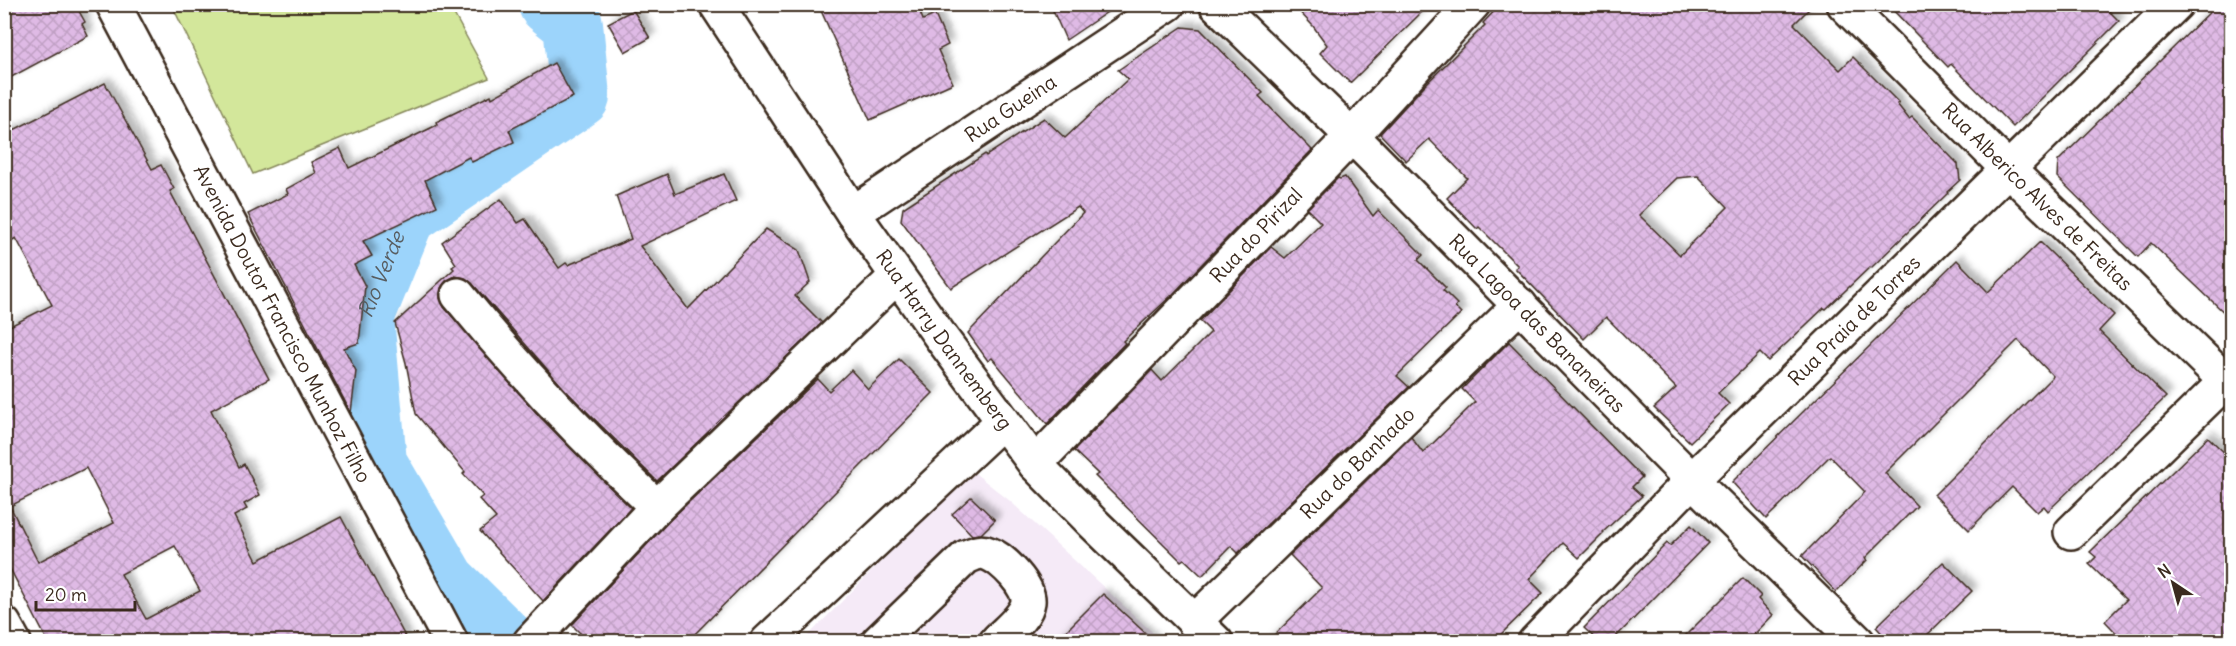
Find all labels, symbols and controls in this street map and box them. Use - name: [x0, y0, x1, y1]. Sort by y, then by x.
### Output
- street label: Rua Gueina: [960, 69, 1061, 147]
- street label: Rua Alberico Alves de Freitas: [1937, 97, 2138, 296]
- street label: Avenida Doutor Francisco Munhoz Filho: [189, 160, 377, 487]
- street label: Rua do Pirizal: [1204, 182, 1307, 288]
- water label: Rio Verde: [352, 226, 411, 321]
- street label: Rua Lagoa das Bananeiras: [1444, 229, 1631, 418]
- street label: Rua Harry Dannemberg: [871, 244, 1018, 435]
- street label: Rua Praia de Torres: [1782, 250, 1925, 391]
- street label: Rua do Banhado: [1295, 401, 1420, 524]
- north arrow: [2143, 553, 2203, 613]
- text: N: [2154, 560, 2175, 582]
- scale bar: [36, 574, 135, 612]
- text: 20 m: [45, 583, 87, 606]

